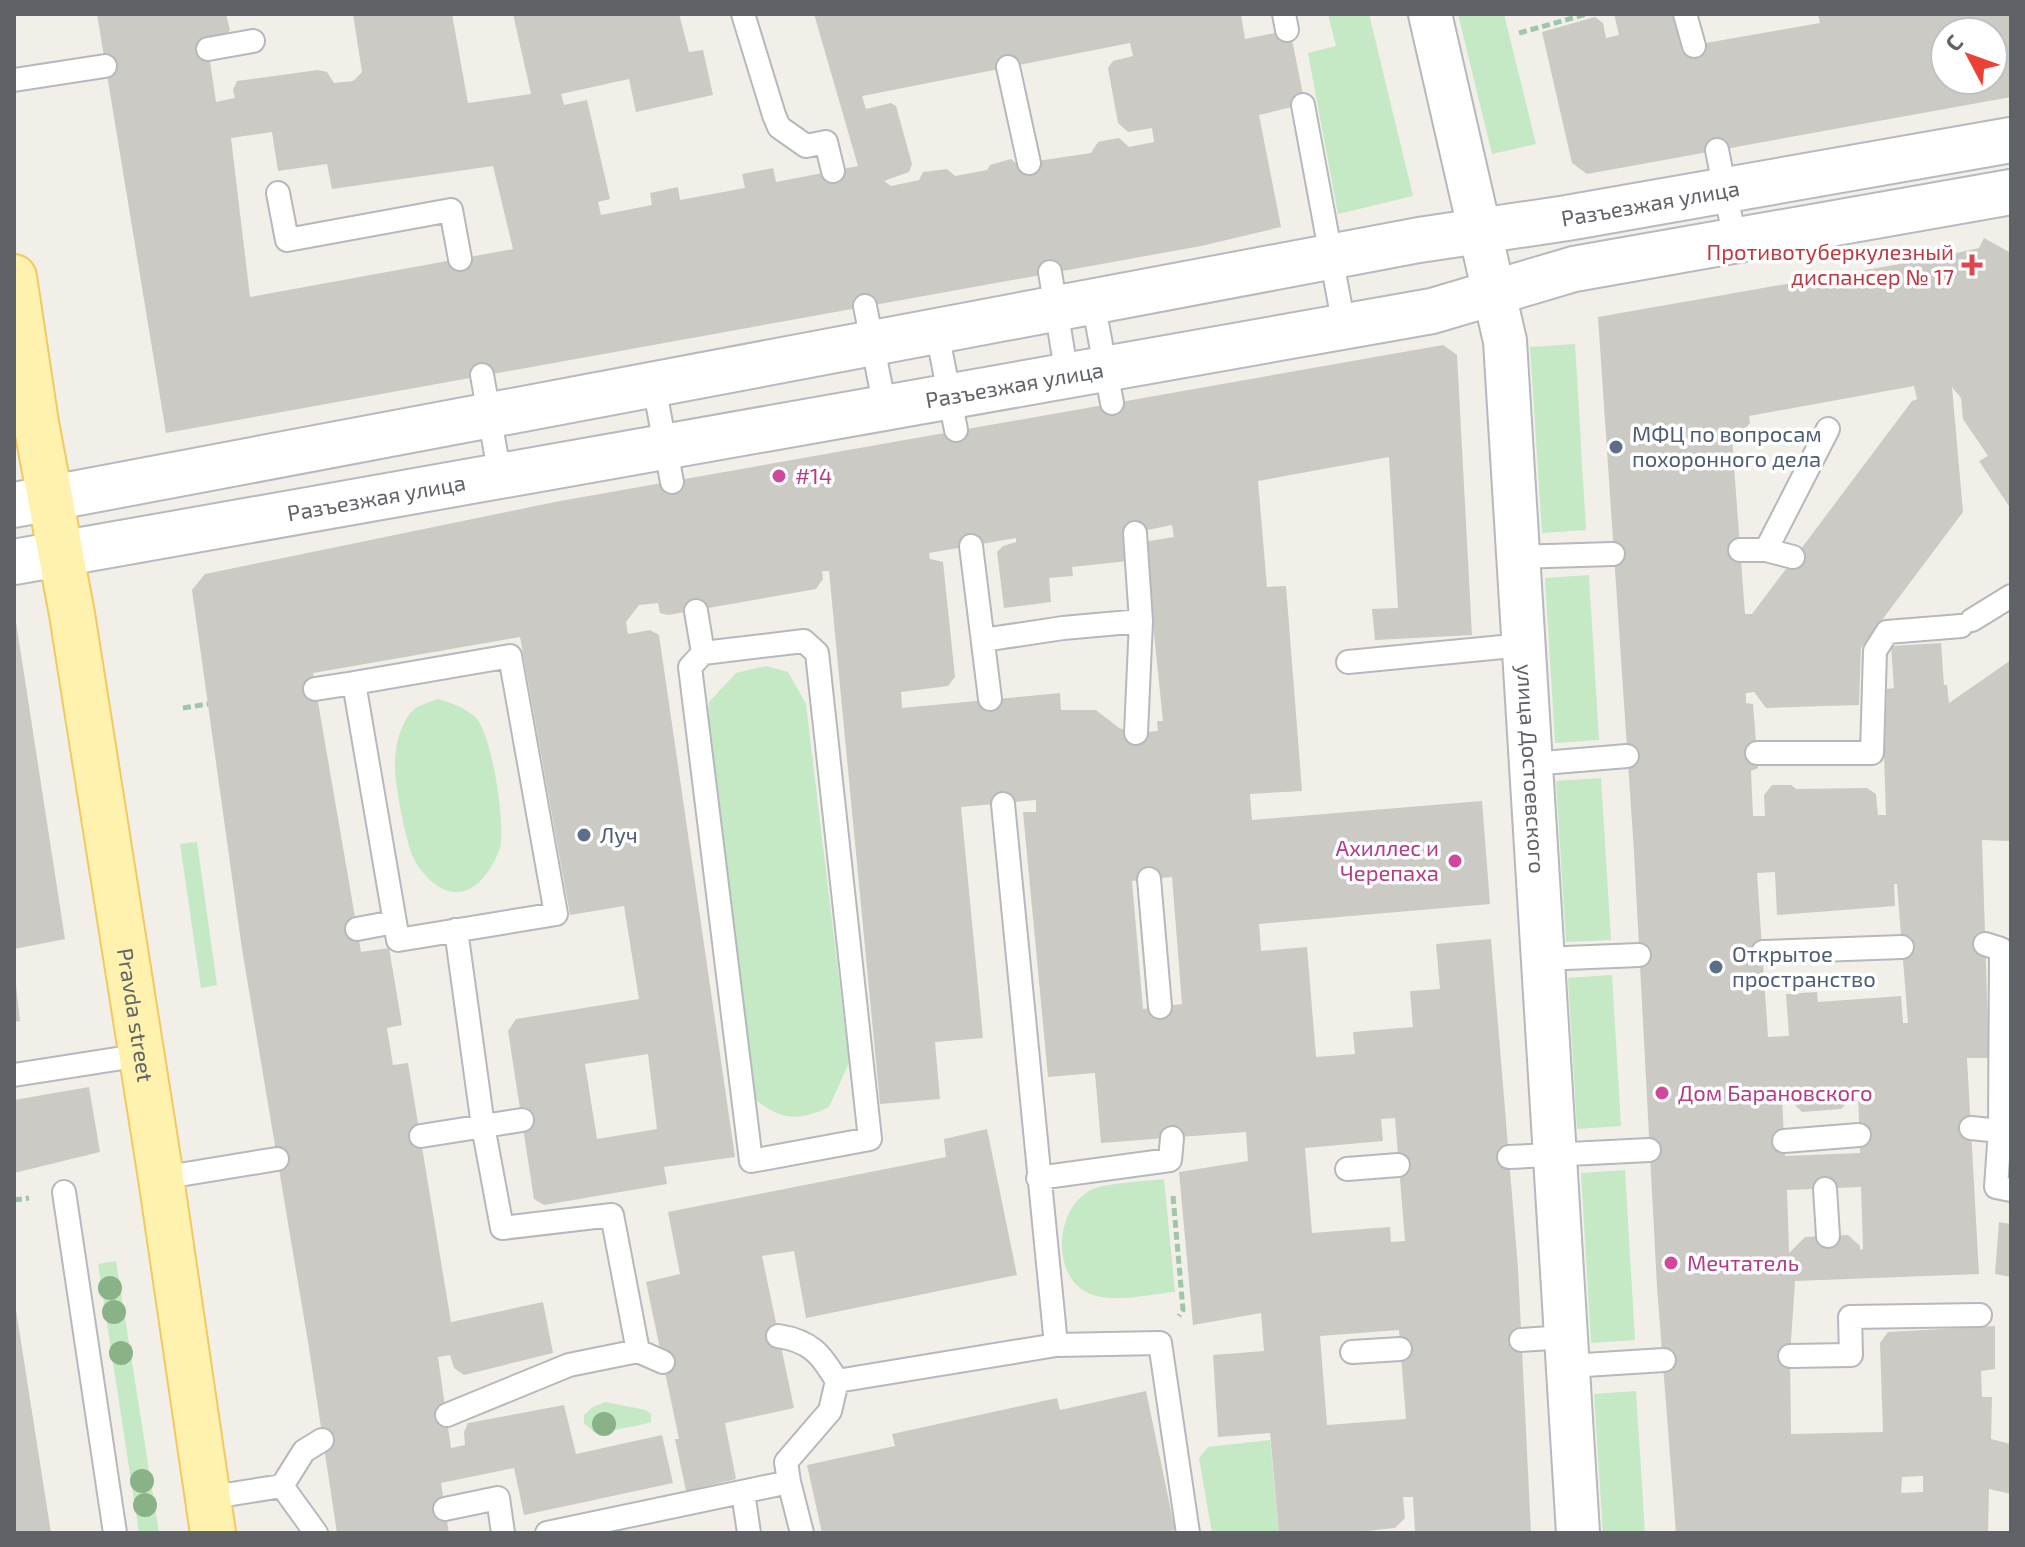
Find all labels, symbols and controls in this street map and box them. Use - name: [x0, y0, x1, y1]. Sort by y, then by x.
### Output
- north arrow: [1929, 16, 2009, 96]
- text: С: [1939, 29, 1967, 56]
- street label: Разъезжая улица: [1559, 174, 1741, 231]
- place label: Противотуберкулезный диспансер № 17: [1707, 238, 1954, 289]
- marker: Противотуберкулезный диспансер № 17: [1961, 254, 1983, 276]
- street label: Разъезжая улица: [923, 355, 1105, 412]
- place label: МФЦ по вопросам похоронного дела: [1632, 420, 1822, 471]
- marker: МФЦ по вопросам похоронного дела: [1607, 438, 1625, 456]
- place label: #14: [795, 462, 832, 488]
- marker: #14: [770, 467, 788, 485]
- street label: Разъезжая улица: [285, 468, 467, 525]
- street label: улица Достоевского: [1512, 663, 1552, 874]
- place label: Луч: [600, 821, 638, 848]
- marker: Луч: [575, 826, 593, 844]
- place label: Ахиллес и Черепаха: [1335, 834, 1439, 885]
- marker: Ахиллес и Черепаха: [1446, 852, 1464, 870]
- place label: Открытое пространство: [1732, 940, 1876, 991]
- street label: Pravda street: [113, 946, 160, 1084]
- marker: Открытое пространство: [1707, 958, 1725, 976]
- place label: Дом Барановского: [1678, 1079, 1873, 1105]
- marker: Дом Барановского: [1653, 1084, 1671, 1102]
- place label: Мечтатель: [1687, 1249, 1799, 1275]
- marker: Мечтатель: [1662, 1254, 1680, 1272]

